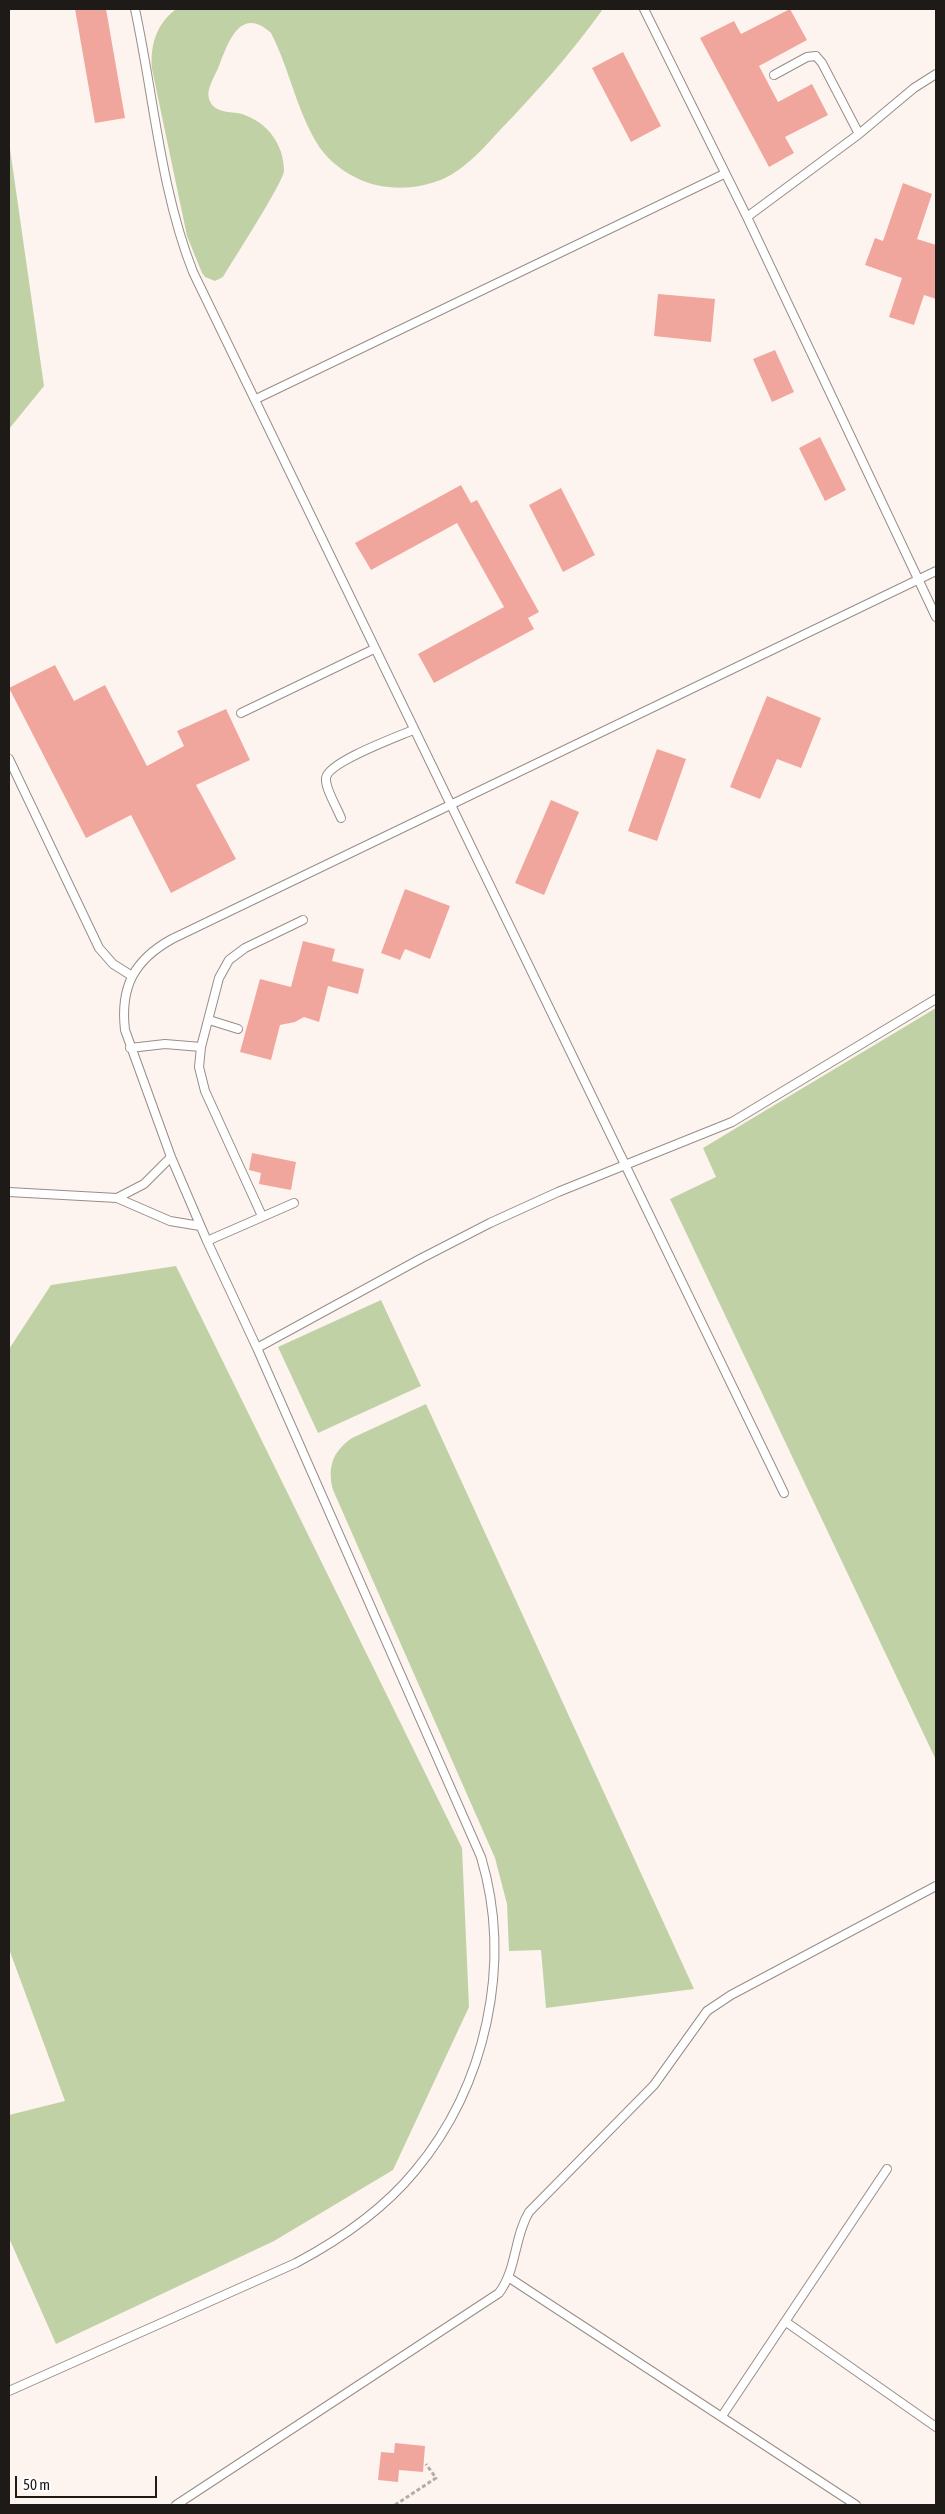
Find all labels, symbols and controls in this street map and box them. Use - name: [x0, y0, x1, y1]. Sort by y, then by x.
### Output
- scale bar: [18, 2466, 160, 2498]
- text: 50 m: [23, 2476, 50, 2493]

